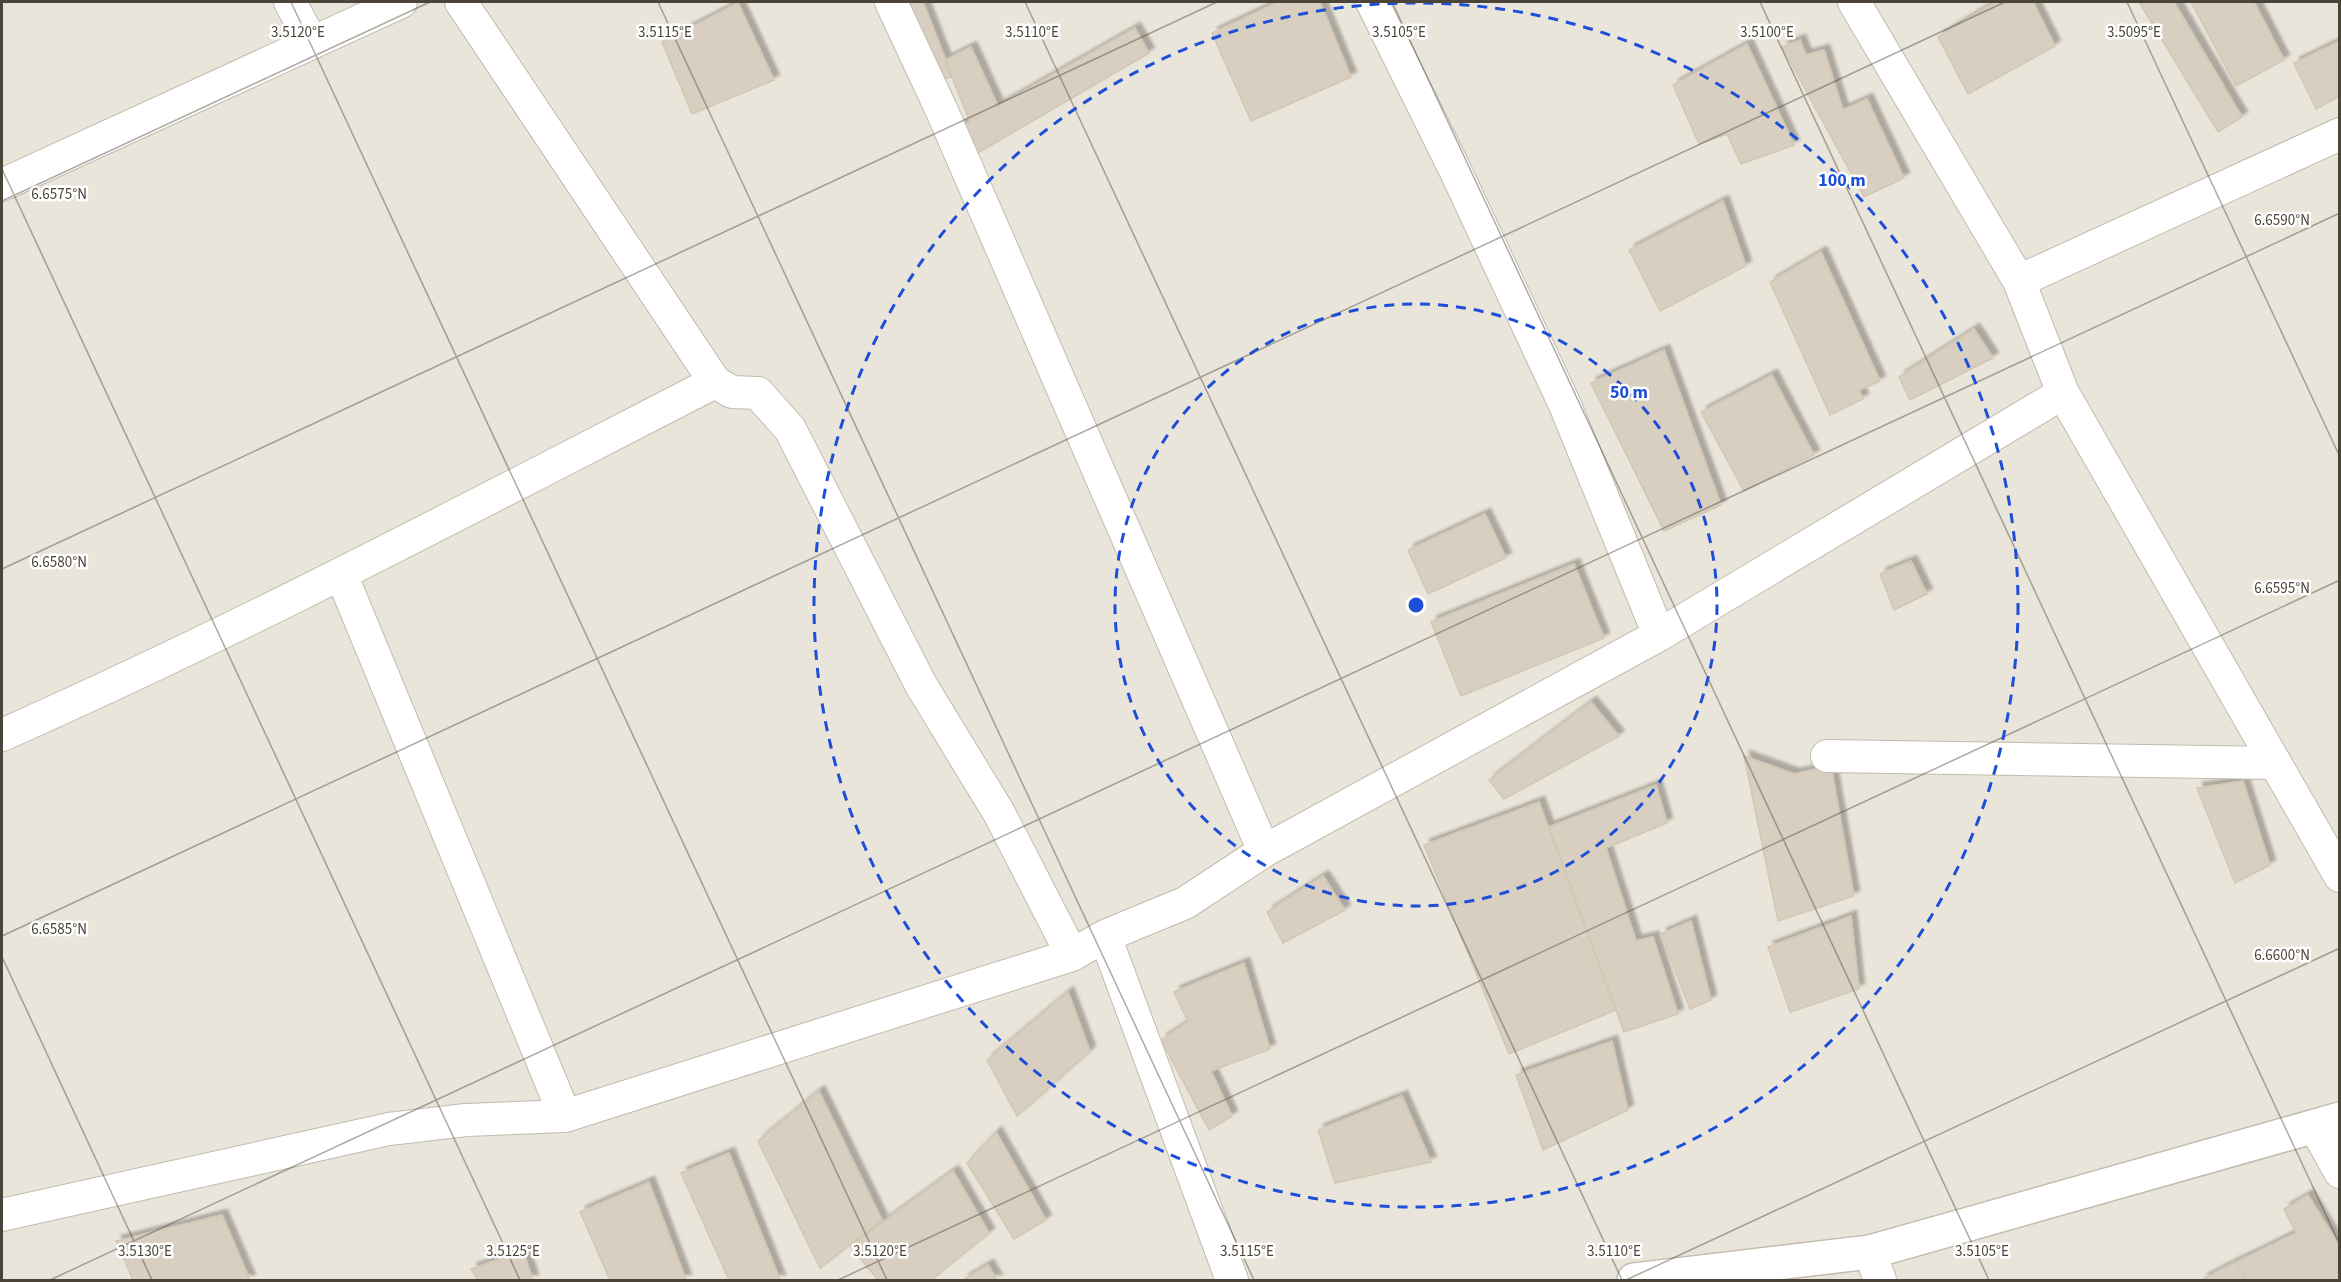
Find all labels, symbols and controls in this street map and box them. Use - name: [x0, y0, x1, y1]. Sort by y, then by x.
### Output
- text: 3.5120°E: [271, 22, 325, 43]
- text: 3.5115°E: [638, 22, 692, 43]
- text: 3.5110°E: [1005, 22, 1059, 43]
- text: 3.5105°E: [1372, 22, 1426, 43]
- text: 3.5100°E: [1740, 22, 1794, 43]
- text: 3.5095°E: [2107, 22, 2161, 43]
- text: 100 m: [1818, 168, 1866, 193]
- text: 6.6575°N: [31, 184, 87, 205]
- text: 6.6590°N: [2254, 210, 2310, 231]
- text: 50 m: [1610, 380, 1648, 405]
- text: 6.6580°N: [31, 552, 87, 573]
- text: 6.6595°N: [2254, 578, 2310, 599]
- centre of rings: [1406, 595, 1426, 615]
- text: 6.6585°N: [31, 919, 87, 940]
- text: 6.6600°N: [2254, 945, 2310, 966]
- text: 3.5130°E: [118, 1241, 172, 1262]
- text: 3.5125°E: [486, 1241, 540, 1262]
- text: 3.5120°E: [853, 1241, 907, 1262]
- text: 3.5115°E: [1220, 1241, 1274, 1262]
- text: 3.5110°E: [1587, 1241, 1641, 1262]
- text: 3.5105°E: [1955, 1241, 2009, 1262]

